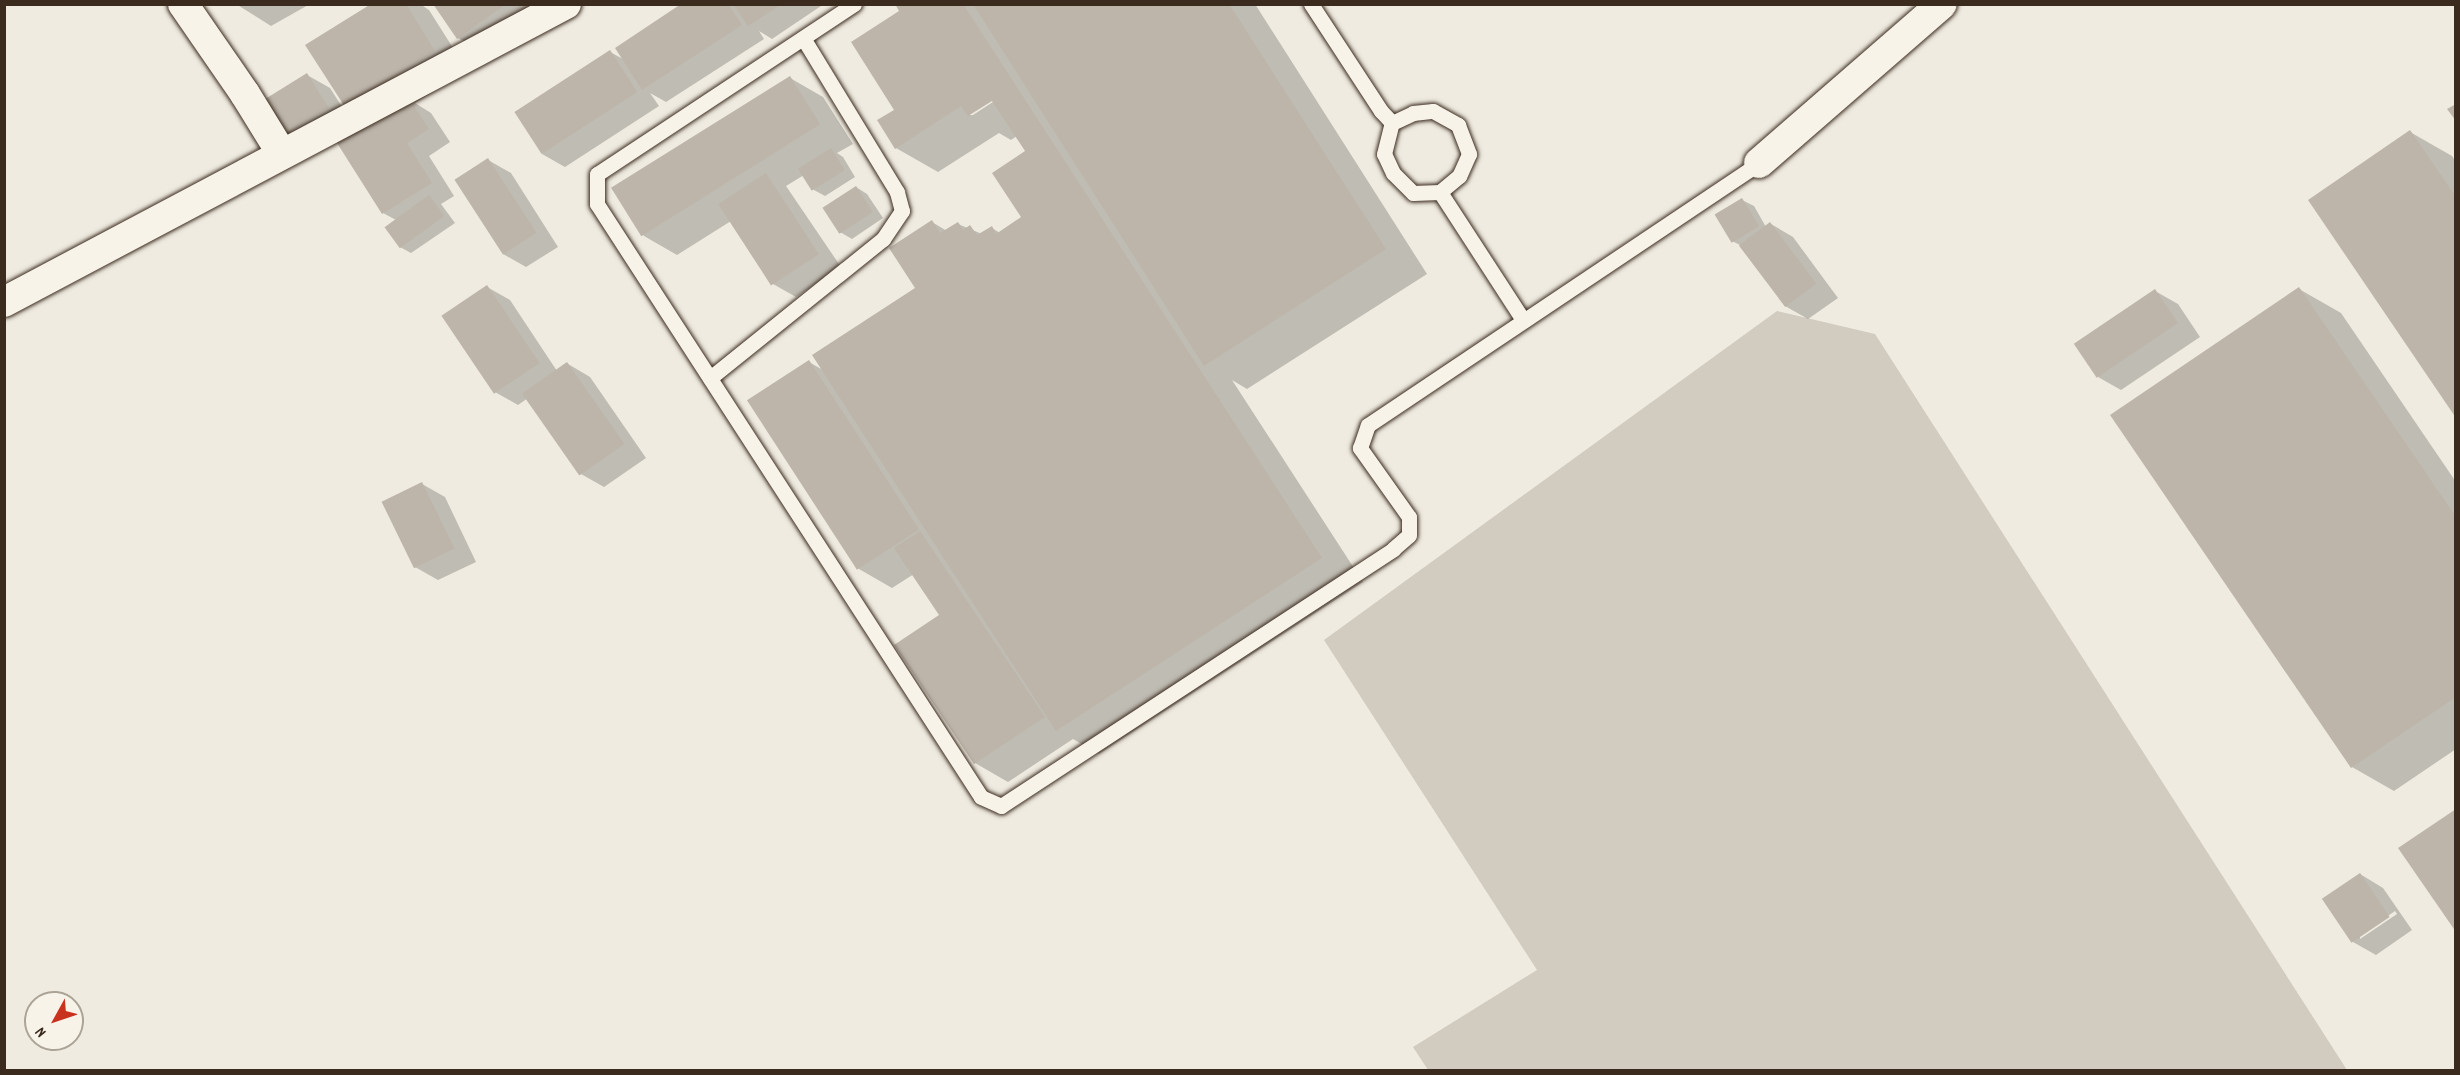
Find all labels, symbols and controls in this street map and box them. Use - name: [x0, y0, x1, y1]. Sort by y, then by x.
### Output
- north arrow: [24, 991, 84, 1051]
- text: N: [30, 1021, 53, 1042]

